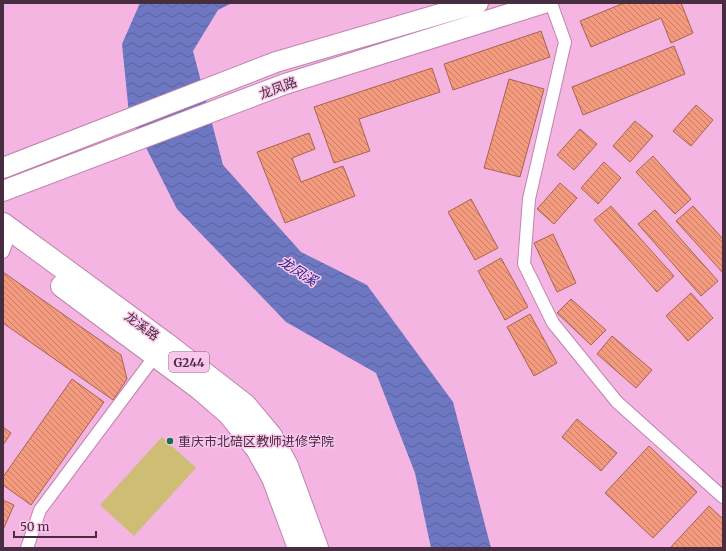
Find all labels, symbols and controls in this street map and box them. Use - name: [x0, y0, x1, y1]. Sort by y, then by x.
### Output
- street label: 龙凤路: [257, 73, 299, 103]
- water label: 龙凤溪: [275, 252, 322, 291]
- street label: 龙溪路: [121, 308, 163, 344]
- road number: G244: [169, 352, 209, 372]
- place label: 重庆市北碚区教师进修学院: [178, 433, 334, 450]
- marker: 重庆市北碚区教师进修学院: [165, 436, 175, 446]
- scale bar: [14, 513, 96, 539]
- text: 50 m: [20, 519, 49, 534]

